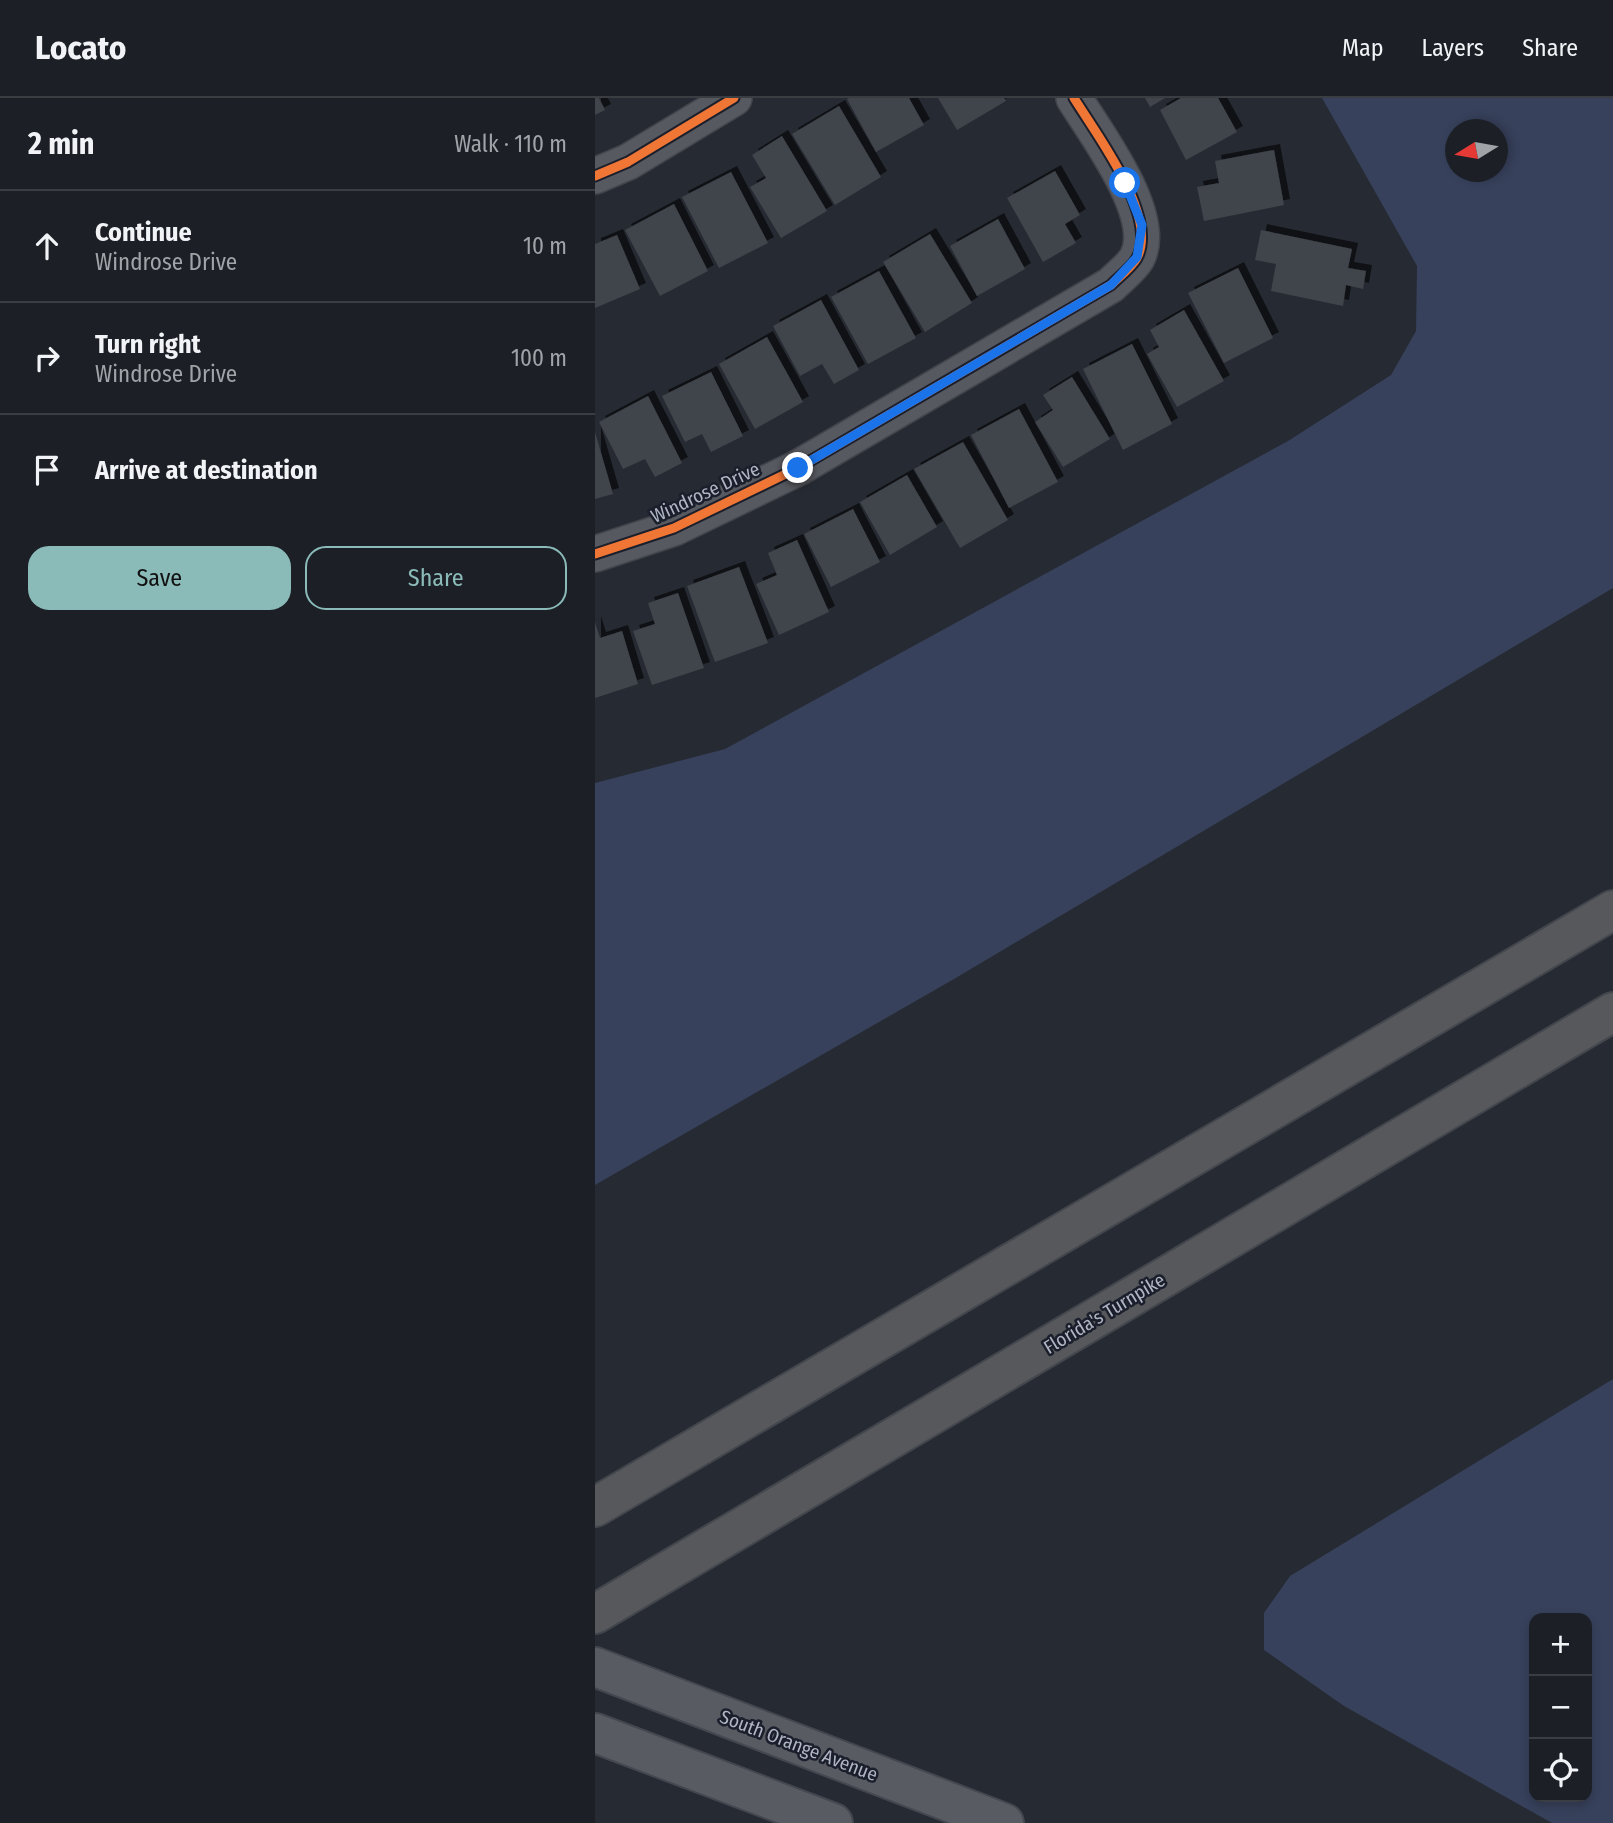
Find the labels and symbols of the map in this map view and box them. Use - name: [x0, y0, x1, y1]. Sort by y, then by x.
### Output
- north arrow: [1445, 119, 1508, 182]
- route start: [1109, 167, 1140, 198]
- route end: [782, 452, 813, 483]
- street label: Windrose Drive: [647, 457, 763, 528]
- street label: Florida's Turnpike: [1039, 1268, 1169, 1359]
- street label: South Orange Avenue: [717, 1705, 881, 1786]

